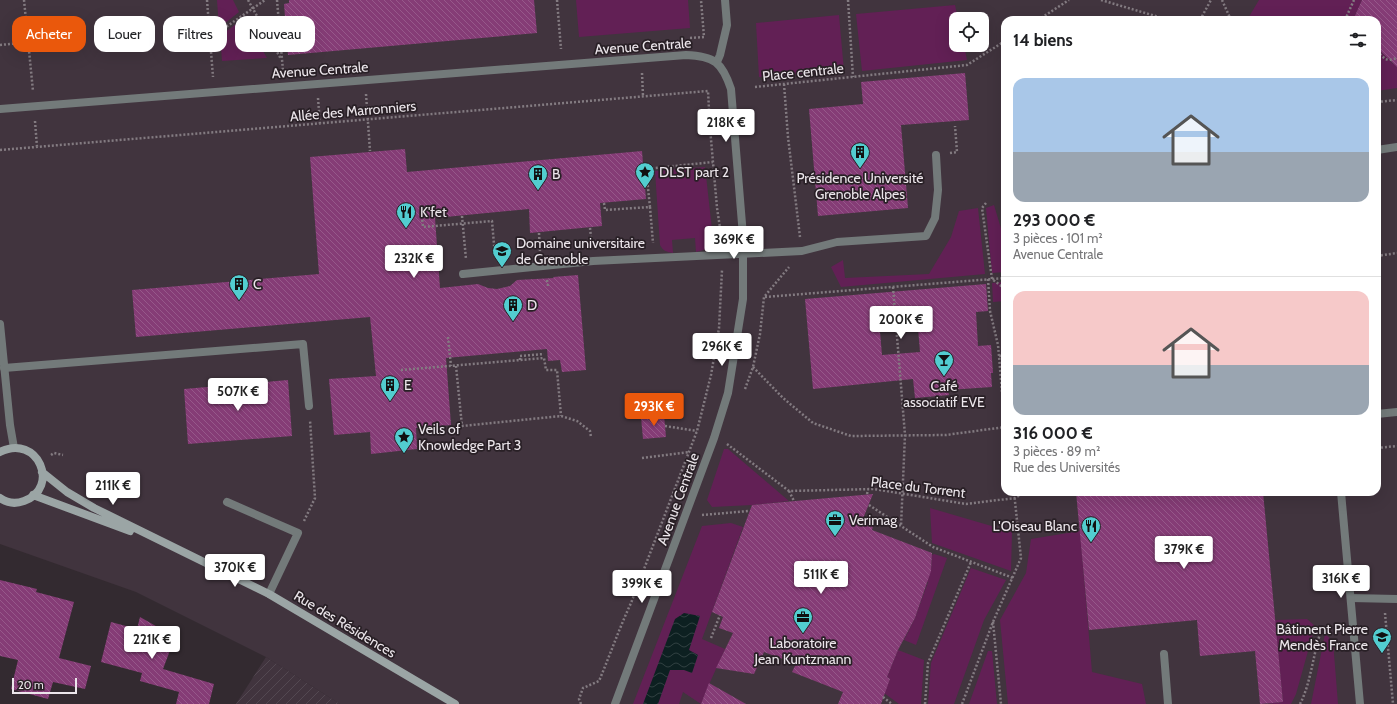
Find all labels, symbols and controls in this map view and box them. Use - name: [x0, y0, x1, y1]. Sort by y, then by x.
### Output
- map controls: [949, 12, 989, 52]
- button: locate: [949, 12, 989, 52]
- chip: Acheter: [12, 16, 86, 52]
- chip: Louer: [94, 16, 155, 52]
- chip: Filtres: [163, 16, 227, 52]
- chip: Nouveau: [235, 16, 315, 52]
- icon: filters: [1347, 29, 1369, 51]
- text: 14 biens: [1013, 30, 1073, 50]
- street label: Avenue Centrale: [594, 34, 692, 58]
- street label: Avenue Centrale: [271, 58, 369, 82]
- street label: Place centrale: [761, 59, 845, 85]
- street label: Allée des Marronniers: [289, 96, 417, 125]
- icon: home: [1155, 104, 1227, 176]
- pin: 218K €: [693, 109, 759, 143]
- text: 218K €: [707, 114, 745, 130]
- building icon: Présidence Université Grenoble Alpes: [849, 141, 871, 169]
- place icon: DLST part 2: [634, 161, 656, 189]
- building icon: B: [527, 163, 549, 191]
- place label: DLST part 2: [659, 163, 729, 181]
- place label: B: [552, 165, 560, 183]
- place label: Présidence Université Grenoble Alpes: [796, 169, 924, 203]
- restaurant icon: K'fet: [395, 201, 417, 229]
- place label: K'fet: [420, 203, 447, 221]
- text: 293 000 €: [1013, 210, 1095, 230]
- pin: 369K €: [701, 226, 767, 260]
- text: 3 pièces · 101 m²: [1013, 230, 1103, 246]
- text: 369K €: [713, 231, 755, 247]
- place label: Domaine universitaire de Grenoble: [516, 234, 645, 268]
- school or university icon: Domaine universitaire de Grenoble: [491, 240, 513, 268]
- pin: 232K €: [381, 245, 447, 279]
- text: Avenue Centrale: [1013, 246, 1103, 262]
- text: 232K €: [394, 250, 434, 266]
- building icon: C: [228, 273, 250, 301]
- place label: C: [253, 275, 262, 293]
- building icon: D: [502, 294, 524, 322]
- place label: D: [527, 296, 537, 314]
- pin: 200K €: [868, 306, 934, 340]
- text: 200K €: [879, 311, 923, 327]
- icon: home: [1155, 317, 1227, 389]
- pin: 296K €: [689, 333, 755, 367]
- text: 296K €: [702, 338, 742, 354]
- bar icon: Café associatif EVE: [933, 349, 955, 377]
- building icon: E: [379, 374, 401, 402]
- place label: E: [404, 376, 412, 394]
- place label: Café associatif EVE: [903, 377, 985, 411]
- pin: 507K €: [205, 378, 271, 412]
- text: 507K €: [217, 383, 259, 399]
- pin: 293K €: [621, 393, 687, 427]
- text: 293K €: [634, 398, 674, 414]
- place label: Veils of Knowledge Part 3: [418, 420, 521, 454]
- text: 316 000 €: [1013, 423, 1093, 443]
- place icon: Veils of Knowledge Part 3: [393, 426, 415, 454]
- text: 3 pièces · 89 m²: [1013, 443, 1100, 459]
- street label: Avenue Centrale: [653, 450, 703, 548]
- text: Rue des Universités: [1013, 459, 1120, 475]
- pin: 211K €: [80, 472, 146, 506]
- street label: Place du Torrent: [870, 472, 967, 502]
- text: 211K €: [95, 477, 131, 493]
- office icon: Verimag: [824, 509, 846, 537]
- place label: Verimag: [849, 511, 898, 529]
- restaurant icon: L'Oiseau Blanc: [1080, 515, 1102, 543]
- place label: L'Oiseau Blanc: [993, 517, 1077, 535]
- pin: 379K €: [1151, 536, 1217, 570]
- text: 379K €: [1164, 541, 1204, 557]
- pin: 370K €: [202, 554, 268, 588]
- text: 370K €: [214, 559, 256, 575]
- pin: 511K €: [788, 561, 854, 595]
- pin: 316K €: [1308, 565, 1374, 599]
- text: 511K €: [803, 566, 839, 582]
- pin: 399K €: [609, 570, 675, 604]
- text: 316K €: [1322, 570, 1360, 586]
- text: 399K €: [621, 575, 663, 591]
- street label: Rue des Résidences: [291, 586, 399, 662]
- office icon: Laboratoire Jean Kuntzmann: [792, 606, 814, 634]
- place label: Bâtiment Pierre Mendès France: [1276, 620, 1368, 654]
- pin: 221K €: [119, 626, 185, 660]
- school or university icon: Bâtiment Pierre Mendès France: [1371, 626, 1393, 654]
- text: 221K €: [133, 631, 171, 647]
- place label: Laboratoire Jean Kuntzmann: [754, 634, 852, 668]
- scale bar: [12, 676, 77, 695]
- text: 20 m: [18, 678, 44, 692]

